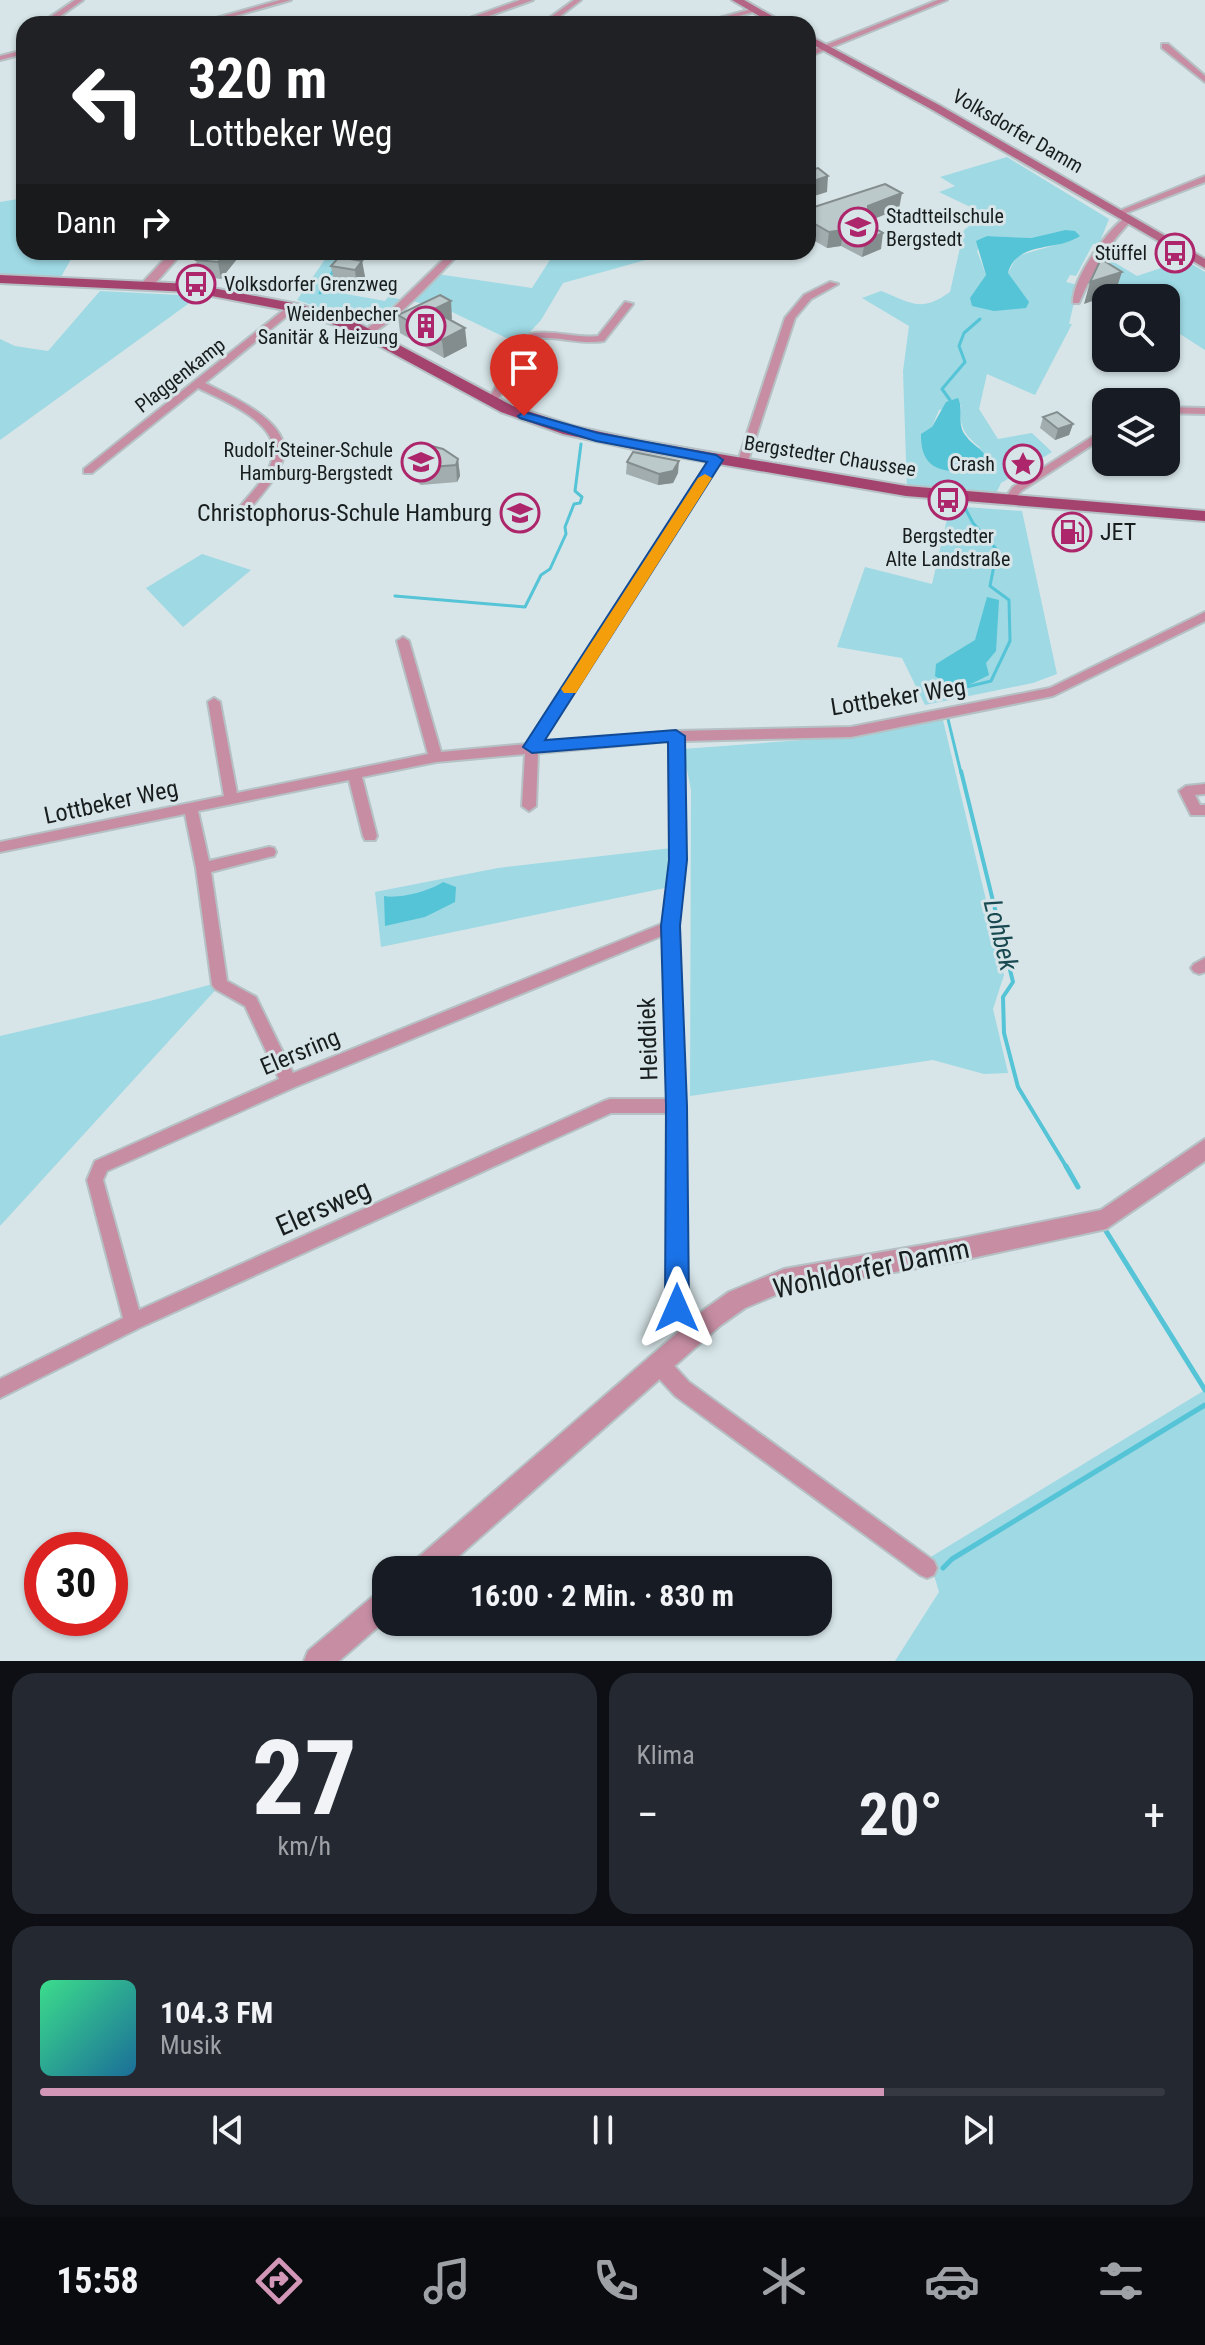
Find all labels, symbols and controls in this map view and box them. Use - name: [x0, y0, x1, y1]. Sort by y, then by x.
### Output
- text: 320 m: [188, 46, 327, 112]
- icon: left: [56, 48, 160, 152]
- street label: Volksdorfer Damm: [948, 84, 1088, 178]
- text: Lottbeker Weg: [188, 113, 393, 155]
- icon: right: [133, 200, 177, 244]
- place label: Stadtteilschule Bergstedt: [886, 204, 1004, 251]
- text: Dann: [56, 205, 117, 240]
- school or university icon: Stadtteilschule Bergstedt: [837, 206, 879, 248]
- bus stop icon: Stüffel: [1154, 232, 1196, 274]
- place label: Stüffel: [1095, 241, 1147, 265]
- bus stop icon: Volksdorfer Grenzweg: [175, 263, 217, 305]
- place label: Volksdorfer Grenzweg: [224, 272, 398, 296]
- map controls: [1092, 284, 1180, 476]
- button: search: [1092, 284, 1180, 372]
- place label: Weidenbecher Sanitär & Heizung: [258, 302, 398, 349]
- building icon: Weidenbecher Sanitär & Heizung: [405, 305, 447, 347]
- street label: Plaggenkamp: [130, 332, 230, 418]
- pin: [490, 334, 558, 416]
- icon: arrive: [502, 346, 546, 390]
- button: layers: [1092, 388, 1180, 476]
- street label: Bergstedter Chaussee: [742, 431, 918, 481]
- place label: Rudolf-Steiner-Schule Hamburg-Bergstedt: [224, 438, 393, 485]
- school or university icon: Rudolf-Steiner-Schule Hamburg-Bergstedt: [400, 441, 442, 483]
- place icon: Crash: [1002, 443, 1044, 485]
- place label: Crash: [950, 452, 995, 476]
- bus stop icon: Bergstedter Alte Landstraße: [927, 479, 969, 521]
- school or university icon: Christophorus-Schule Hamburg: [499, 492, 541, 534]
- place label: Christophorus-Schule Hamburg: [197, 499, 492, 527]
- fuel station icon: JET: [1051, 511, 1093, 553]
- place label: JET: [1100, 518, 1136, 546]
- place label: Bergstedter Alte Landstraße: [886, 524, 1010, 571]
- street label: Lottbeker Weg: [828, 673, 968, 721]
- street label: Lottbeker Weg: [41, 774, 181, 830]
- water label: Lohbek: [978, 896, 1024, 974]
- street label: Heiddiek: [633, 997, 663, 1081]
- street label: Elersring: [256, 1023, 344, 1081]
- street label: Elersweg: [271, 1172, 376, 1243]
- street label: Wohldorfer Damm: [770, 1232, 972, 1305]
- position arrow: [635, 1266, 719, 1350]
- speed limit sign: 30: [24, 1532, 128, 1636]
- text: 16:00 · 2 Min. · 830 m: [470, 1578, 734, 1613]
- text: 27: [252, 1718, 357, 1839]
- text: Klima: [637, 1740, 695, 1770]
- text: 20°: [859, 1779, 943, 1850]
- text: −: [637, 1789, 659, 1841]
- text: +: [1143, 1789, 1165, 1841]
- text: km/h: [278, 1831, 331, 1861]
- text: 104.3 FM: [160, 1995, 273, 2030]
- text: Musik: [160, 2030, 222, 2060]
- icon: previous: [206, 2108, 250, 2152]
- icon: pause: [581, 2108, 625, 2152]
- icon: next: [956, 2108, 1000, 2152]
- icon: directions: [251, 2253, 307, 2309]
- icon: music: [419, 2253, 475, 2309]
- icon: phone: [588, 2253, 644, 2309]
- icon: climate: [756, 2253, 812, 2309]
- icon: car: [924, 2253, 980, 2309]
- icon: filters: [1093, 2253, 1149, 2309]
- text: 15:58: [56, 2260, 139, 2302]

